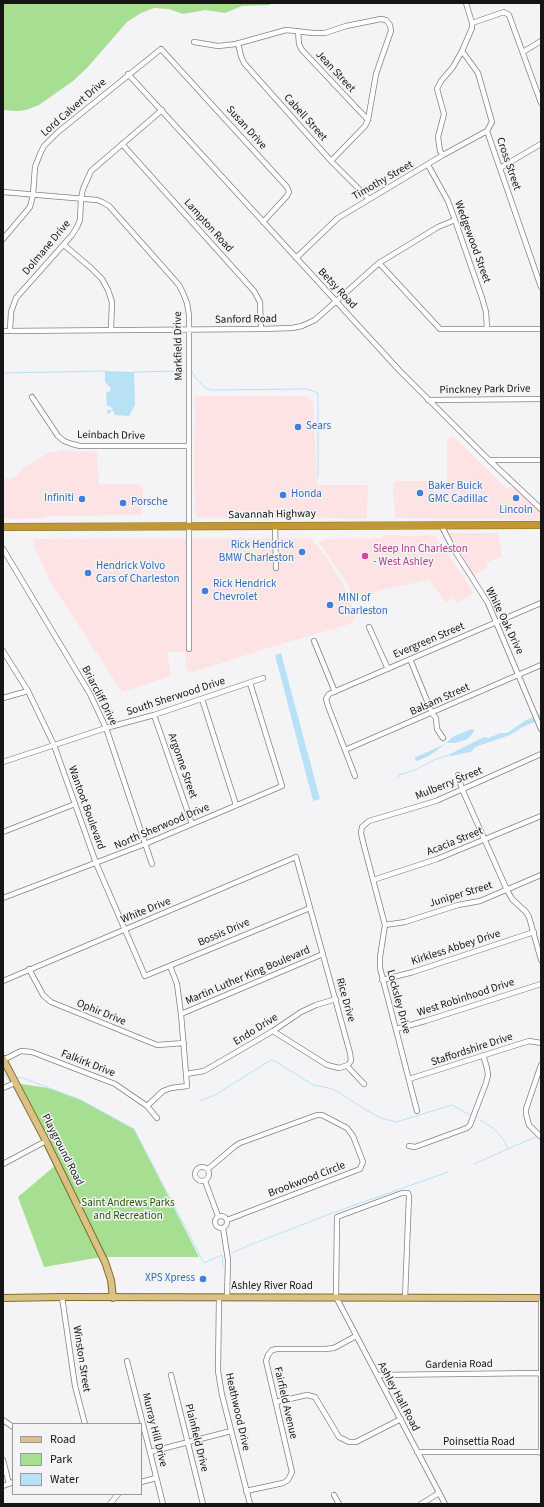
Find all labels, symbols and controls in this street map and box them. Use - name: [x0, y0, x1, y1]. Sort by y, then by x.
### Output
- street label: Jean Street: [312, 49, 358, 95]
- street label: Lord Calvert Drive: [39, 76, 109, 140]
- street label: Cabell Street: [280, 92, 330, 144]
- street label: Susan Drive: [223, 103, 269, 153]
- street label: Cross Street: [493, 136, 523, 192]
- street label: Timothy Street: [350, 158, 416, 204]
- street label: Lampton Road: [181, 197, 235, 255]
- street label: Wedgewood Street: [451, 199, 493, 285]
- street label: Dolmane Drive: [20, 218, 74, 278]
- street label: Betsy Road: [315, 266, 359, 312]
- street label: Markfield Drive: [172, 311, 186, 381]
- street label: Sanford Road: [215, 313, 277, 327]
- street label: Pinckney Park Drive: [439, 383, 531, 397]
- place label: Sears: [306, 420, 331, 434]
- marker: Sears: [293, 422, 303, 432]
- street label: Leinbach Drive: [77, 429, 145, 443]
- place label: Baker Buick GMC Cadillac: [428, 480, 488, 506]
- place label: Honda: [291, 488, 322, 502]
- marker: Baker Buick GMC Cadillac: [415, 488, 425, 498]
- marker: Honda: [278, 490, 288, 500]
- place label: Infiniti: [44, 492, 74, 506]
- marker: Lincoln: [511, 493, 521, 503]
- marker: Infiniti: [77, 494, 87, 504]
- place label: Porsche: [131, 496, 168, 510]
- marker: Porsche: [118, 498, 128, 508]
- place label: Lincoln: [499, 504, 533, 518]
- street label: Savannah Highway: [228, 508, 316, 522]
- place label: Rick Hendrick BMW Charleston: [219, 539, 294, 565]
- place label: Sleep Inn Charleston - West Ashley: [373, 543, 468, 569]
- marker: Rick Hendrick BMW Charleston: [297, 547, 307, 557]
- marker: Sleep Inn Charleston - West Ashley: [360, 551, 370, 561]
- place label: Hendrick Volvo Cars of Charleston: [96, 560, 180, 586]
- marker: Hendrick Volvo Cars of Charleston: [83, 568, 93, 578]
- place label: Rick Hendrick Chevrolet: [213, 578, 276, 604]
- street label: White Oak Drive: [482, 585, 526, 657]
- marker: Rick Hendrick Chevrolet: [200, 586, 210, 596]
- place label: MINI of Charleston: [338, 592, 388, 618]
- marker: MINI of Charleston: [325, 600, 335, 610]
- street label: Evergreen Street: [391, 620, 467, 662]
- street label: Briarcliff Drive: [78, 664, 120, 728]
- street label: South Sherwood Drive: [125, 675, 227, 719]
- street label: Balsam Street: [408, 681, 472, 719]
- street label: Argonne Street: [165, 732, 199, 800]
- street label: Wantoot Boulevard: [65, 764, 107, 852]
- street label: Mulberry Street: [414, 765, 484, 803]
- street label: North Sherwood Drive: [112, 801, 212, 853]
- street label: Acacia Street: [425, 825, 485, 859]
- street label: Juniper Street: [428, 879, 494, 911]
- street label: White Drive: [119, 895, 173, 927]
- street label: Bossis Drive: [196, 916, 252, 950]
- street label: Kirkless Abbey Drive: [410, 927, 502, 969]
- street label: Martin Luther King Boulevard: [184, 944, 312, 1008]
- street label: Locksley Drive: [383, 969, 413, 1035]
- street label: Rice Drive: [332, 976, 358, 1024]
- street label: West Robinhood Drive: [416, 976, 516, 1020]
- street label: Ophir Drive: [74, 997, 128, 1029]
- street label: Endo Drive: [231, 1011, 281, 1049]
- street label: Staffordshire Drive: [429, 1031, 515, 1069]
- street label: Falkirk Drive: [59, 1048, 117, 1080]
- street label: Playground Road: [38, 1112, 86, 1188]
- street label: Brookwood Circle: [267, 1159, 347, 1201]
- park label: Saint Andrews Parks and Recreation: [81, 1197, 175, 1223]
- place label: XPS Xpress: [145, 1272, 195, 1286]
- marker: XPS Xpress: [198, 1274, 208, 1284]
- street label: Ashley River Road: [231, 1280, 313, 1294]
- street label: Winston Street: [69, 1325, 93, 1393]
- street label: Gardenia Road: [425, 1358, 493, 1372]
- street label: Ashley Hall Road: [374, 1360, 422, 1434]
- street label: Fairfield Avenue: [270, 1366, 300, 1440]
- street label: Heathwood Drive: [222, 1372, 252, 1452]
- street label: Murray Hill Drive: [138, 1392, 170, 1468]
- street label: Plainfield Drive: [181, 1403, 211, 1473]
- legend: [12, 1423, 142, 1495]
- text: Road: [50, 1431, 76, 1448]
- street label: Poinsettia Road: [443, 1436, 515, 1450]
- text: Park: [50, 1451, 72, 1468]
- text: Water: [50, 1471, 79, 1488]

